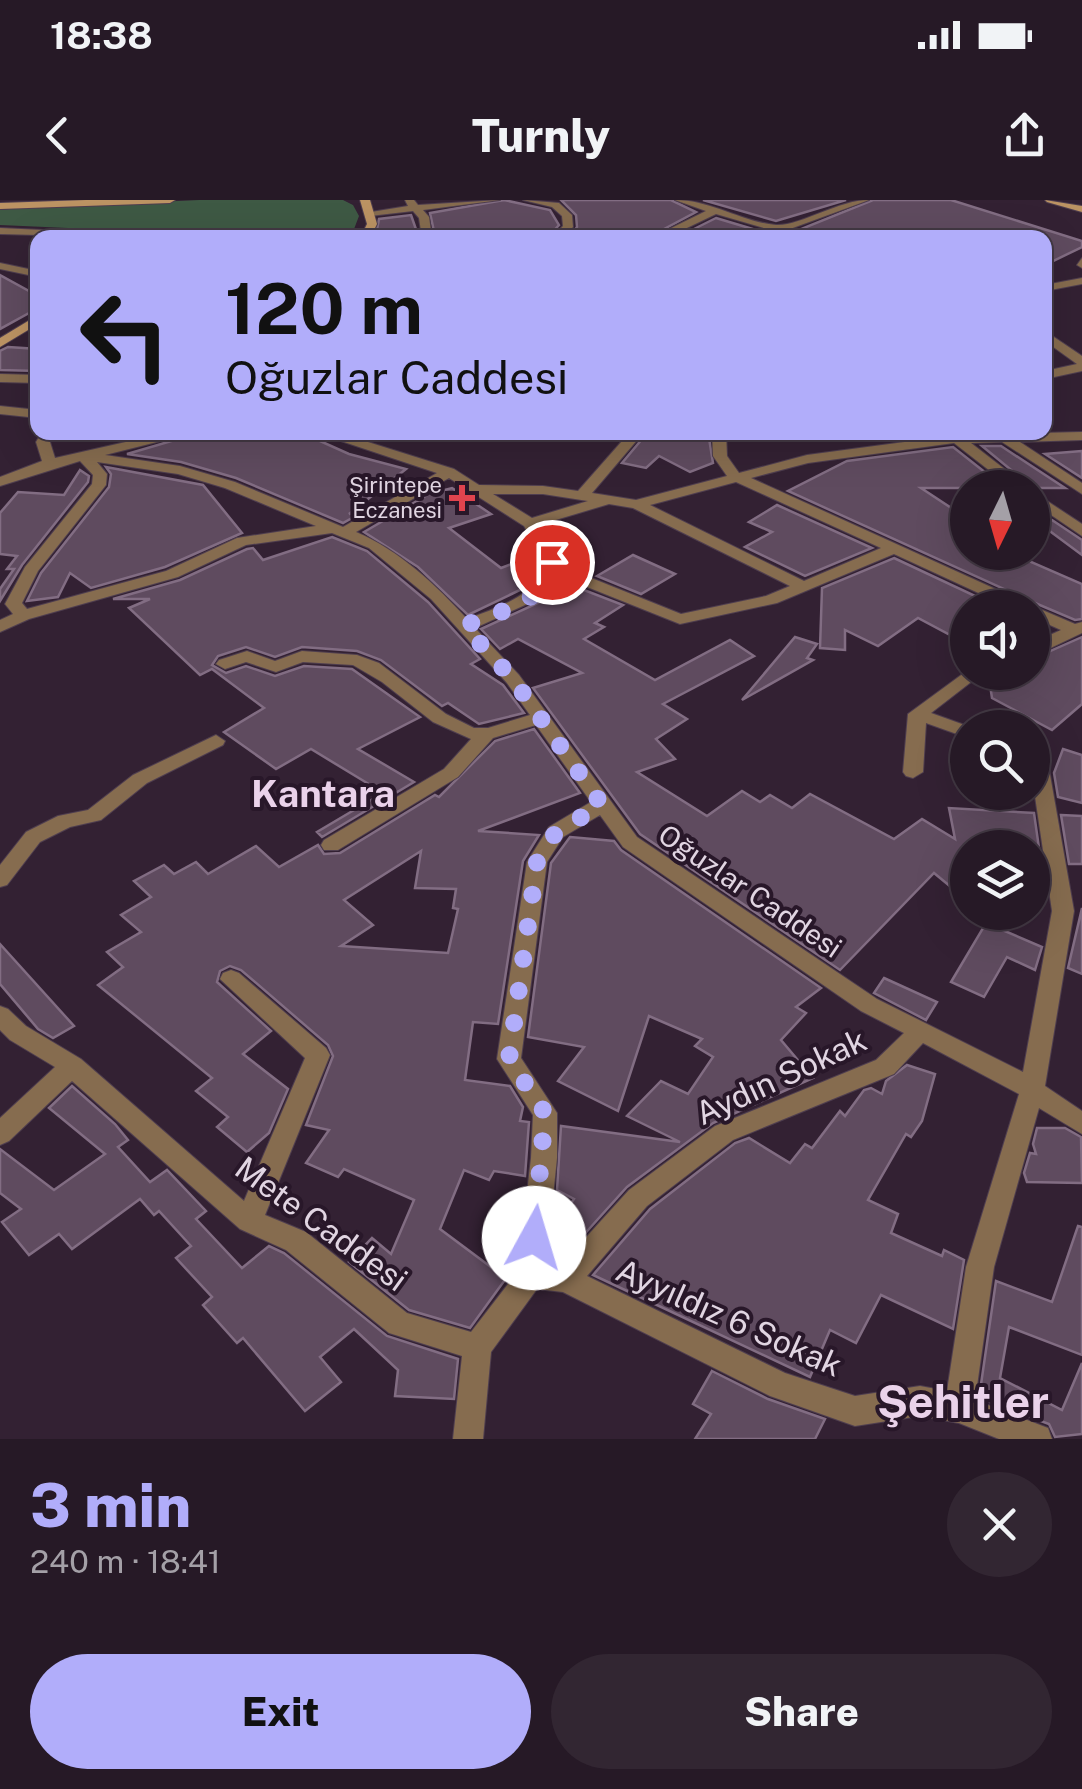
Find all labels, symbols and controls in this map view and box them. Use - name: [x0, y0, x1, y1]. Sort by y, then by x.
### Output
- text: 18:38: [50, 13, 153, 58]
- icon: back: [30, 108, 85, 163]
- icon: share: [997, 108, 1052, 163]
- text: Turnly: [472, 109, 610, 162]
- text: 120 m: [225, 267, 423, 350]
- icon: left: [60, 270, 190, 400]
- text: Oğuzlar Caddesi: [225, 351, 568, 404]
- north arrow: [950, 470, 1050, 570]
- map controls: [950, 470, 1050, 930]
- place label: Şirintepe Eczanesi: [349, 472, 442, 523]
- marker: Şirintepe Eczanesi: [451, 487, 473, 509]
- pin: [510, 520, 595, 605]
- icon: arrive: [525, 535, 580, 590]
- button: sound: [950, 590, 1050, 690]
- button: search: [950, 710, 1050, 810]
- district label: Kantara: [251, 771, 395, 816]
- street label: Oğuzlar Caddesi: [653, 817, 848, 964]
- button: layers: [950, 830, 1050, 930]
- street label: Aydın Sokak: [690, 1021, 872, 1132]
- street label: Mete Caddesi: [228, 1149, 414, 1298]
- position arrow: [482, 1186, 586, 1290]
- street label: Ayyıldız 6 Sokak: [611, 1251, 848, 1384]
- district label: Şehitler: [877, 1375, 1049, 1428]
- text: 3 min: [30, 1470, 191, 1541]
- button: close: [947, 1472, 1052, 1577]
- text: 240 m · 18:41: [30, 1543, 221, 1580]
- button: Exit: [30, 1654, 531, 1769]
- button: Share: [551, 1654, 1052, 1769]

